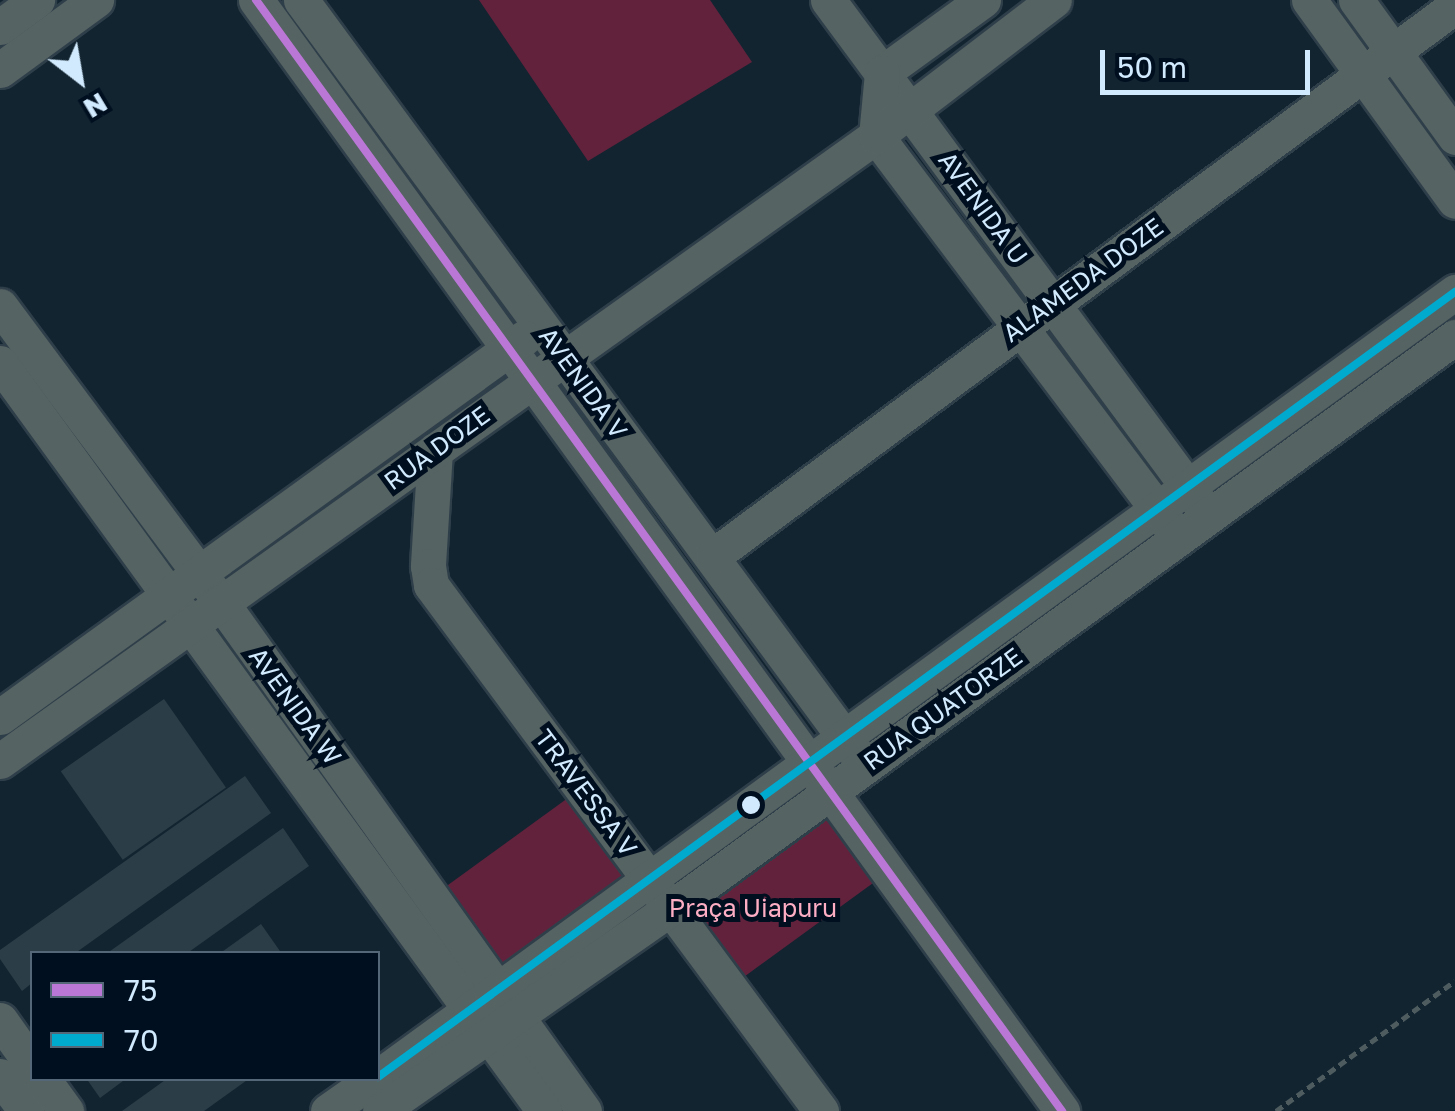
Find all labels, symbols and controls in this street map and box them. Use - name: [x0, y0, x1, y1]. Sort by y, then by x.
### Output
- north arrow: [30, 30, 130, 130]
- scale bar: [1105, 30, 1315, 92]
- text: 50 m: [1117, 49, 1187, 85]
- text: N: [78, 87, 113, 126]
- street label: AVENIDA U: [932, 146, 1034, 270]
- street label: ALAMEDA DOZE: [997, 212, 1169, 348]
- street label: AVENIDA V: [533, 322, 633, 444]
- street label: RUA DOZE: [378, 400, 496, 496]
- street label: RUA QUATORZE: [858, 641, 1028, 777]
- street label: AVENIDA W: [242, 642, 348, 770]
- street label: TRAVESSA V: [529, 724, 643, 862]
- unlabelled marker: [741, 795, 761, 815]
- park label: Praça Uiapuru: [669, 893, 837, 923]
- legend: [30, 951, 380, 1081]
- text: 75: [124, 972, 157, 1008]
- text: 70: [124, 1022, 159, 1058]

